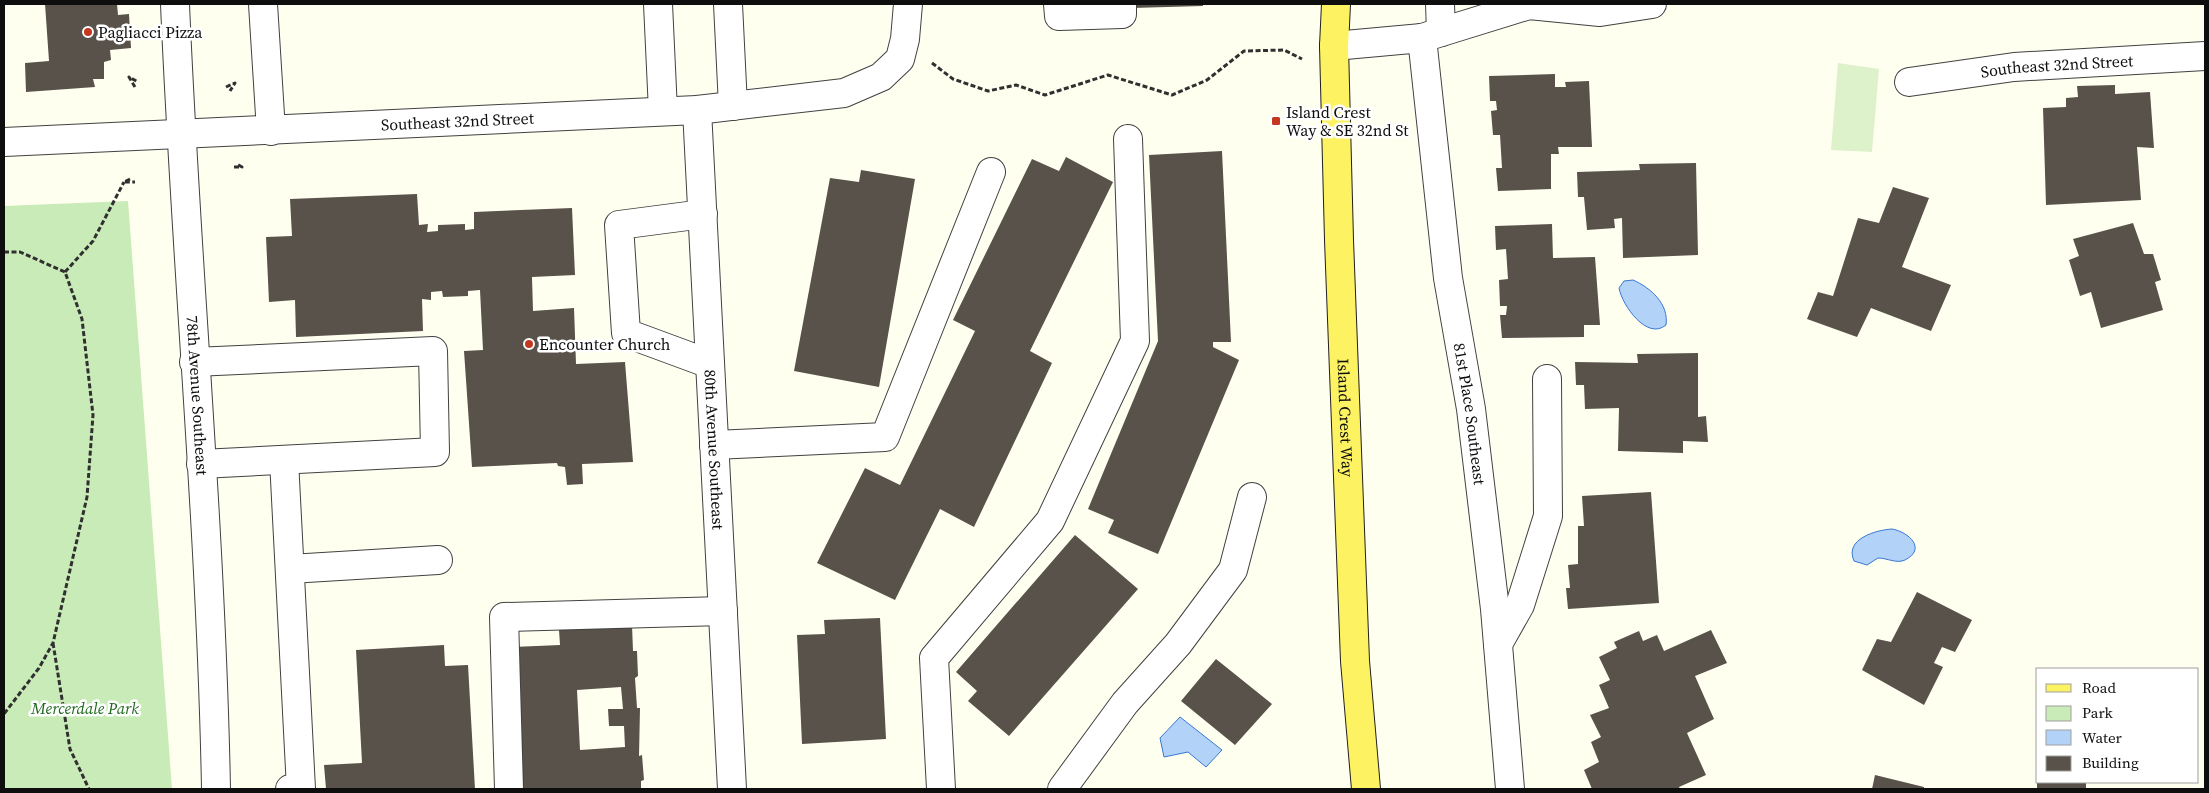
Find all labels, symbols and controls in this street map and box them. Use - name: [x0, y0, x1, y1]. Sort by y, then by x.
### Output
- place label: Pagliacci Pizza: [98, 21, 203, 43]
- marker: Pagliacci Pizza: [82, 26, 94, 38]
- street label: Southeast 32nd Street: [1979, 49, 2135, 83]
- place label: Island Crest Way & SE 32nd St: [1286, 101, 1409, 141]
- street label: Southeast 32nd Street: [381, 107, 535, 136]
- marker: Island Crest Way & SE 32nd St: [1270, 115, 1282, 127]
- street label: 78th Avenue Southeast: [182, 315, 214, 477]
- place label: Encounter Church: [539, 333, 671, 355]
- marker: Encounter Church: [523, 338, 535, 350]
- street label: 81st Place Southeast: [1449, 341, 1491, 487]
- street label: Island Crest Way: [1333, 358, 1359, 478]
- street label: 80th Avenue Southeast: [699, 369, 730, 531]
- legend: [2036, 668, 2199, 783]
- text: Road: [2082, 677, 2116, 698]
- park label: Mercerdale Park: [30, 697, 139, 719]
- text: Park: [2082, 702, 2114, 723]
- text: Water: [2082, 727, 2123, 748]
- text: Building: [2082, 752, 2139, 773]

